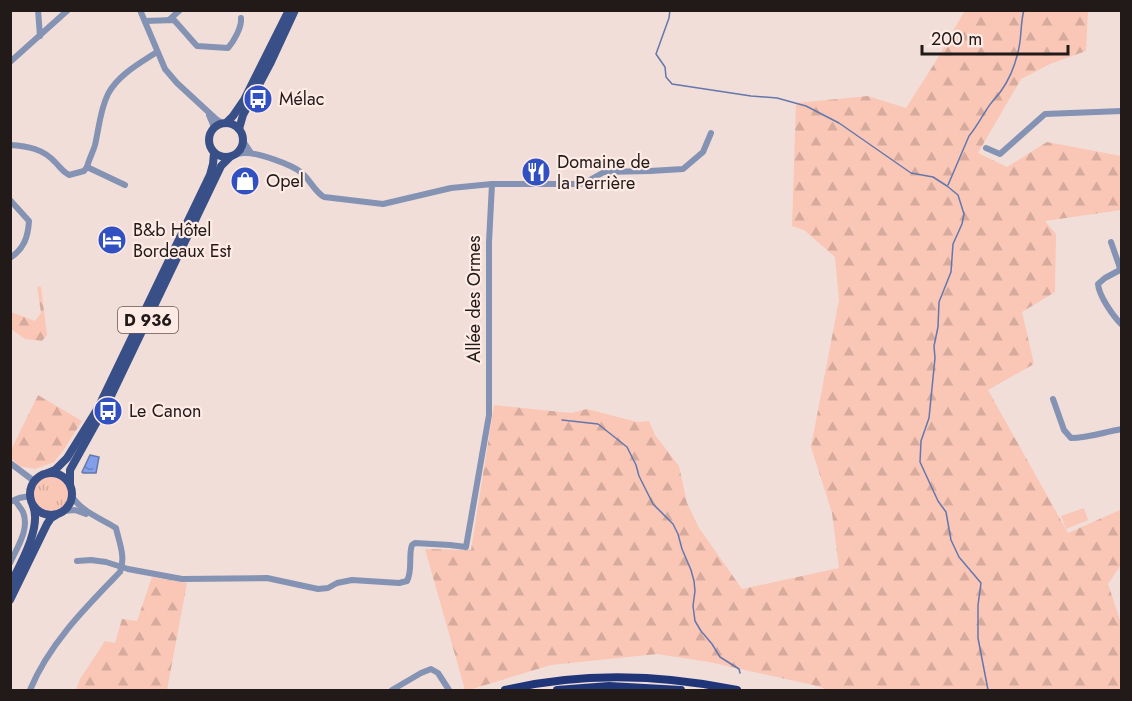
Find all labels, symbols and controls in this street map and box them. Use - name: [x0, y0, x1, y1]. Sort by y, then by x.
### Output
- scale bar: [922, 18, 1068, 56]
- text: 200 m: [931, 26, 982, 52]
- bus stop icon: Mélac: [242, 83, 274, 115]
- place label: Mélac: [279, 86, 324, 112]
- place label: Domaine de la Perrière: [557, 149, 650, 196]
- restaurant icon: Domaine de la Perrière: [520, 156, 552, 188]
- shop icon: Opel: [229, 165, 261, 197]
- place label: Opel: [266, 168, 304, 194]
- place label: B&b Hôtel Bordeaux Est: [133, 217, 232, 264]
- hotel icon: B&b Hôtel Bordeaux Est: [96, 224, 128, 256]
- street label: Allée des Ormes: [461, 235, 487, 363]
- road number: D 936: [118, 307, 178, 333]
- bus stop icon: Le Canon: [92, 395, 124, 427]
- place label: Le Canon: [129, 398, 202, 424]

